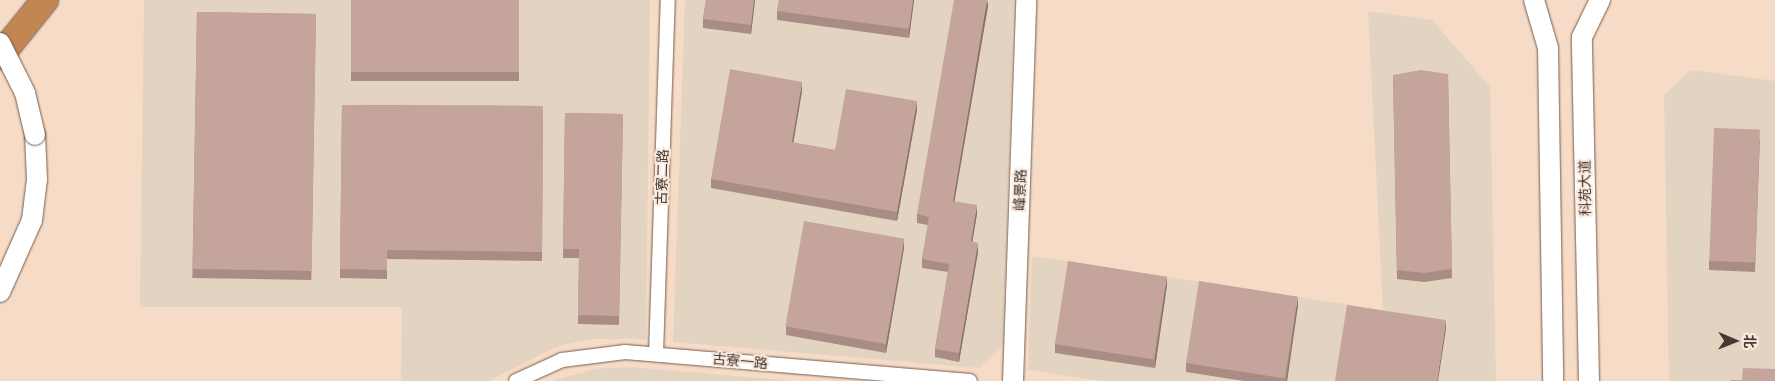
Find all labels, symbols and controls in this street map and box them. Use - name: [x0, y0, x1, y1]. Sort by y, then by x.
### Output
- street label: 古寮二路: [653, 149, 671, 205]
- street label: 科苑大道: [1576, 160, 1594, 216]
- street label: 峰景路: [1011, 169, 1029, 211]
- north arrow: [1710, 316, 1760, 366]
- text: 北: [1741, 334, 1759, 348]
- street label: 古寮一路: [711, 350, 769, 372]

